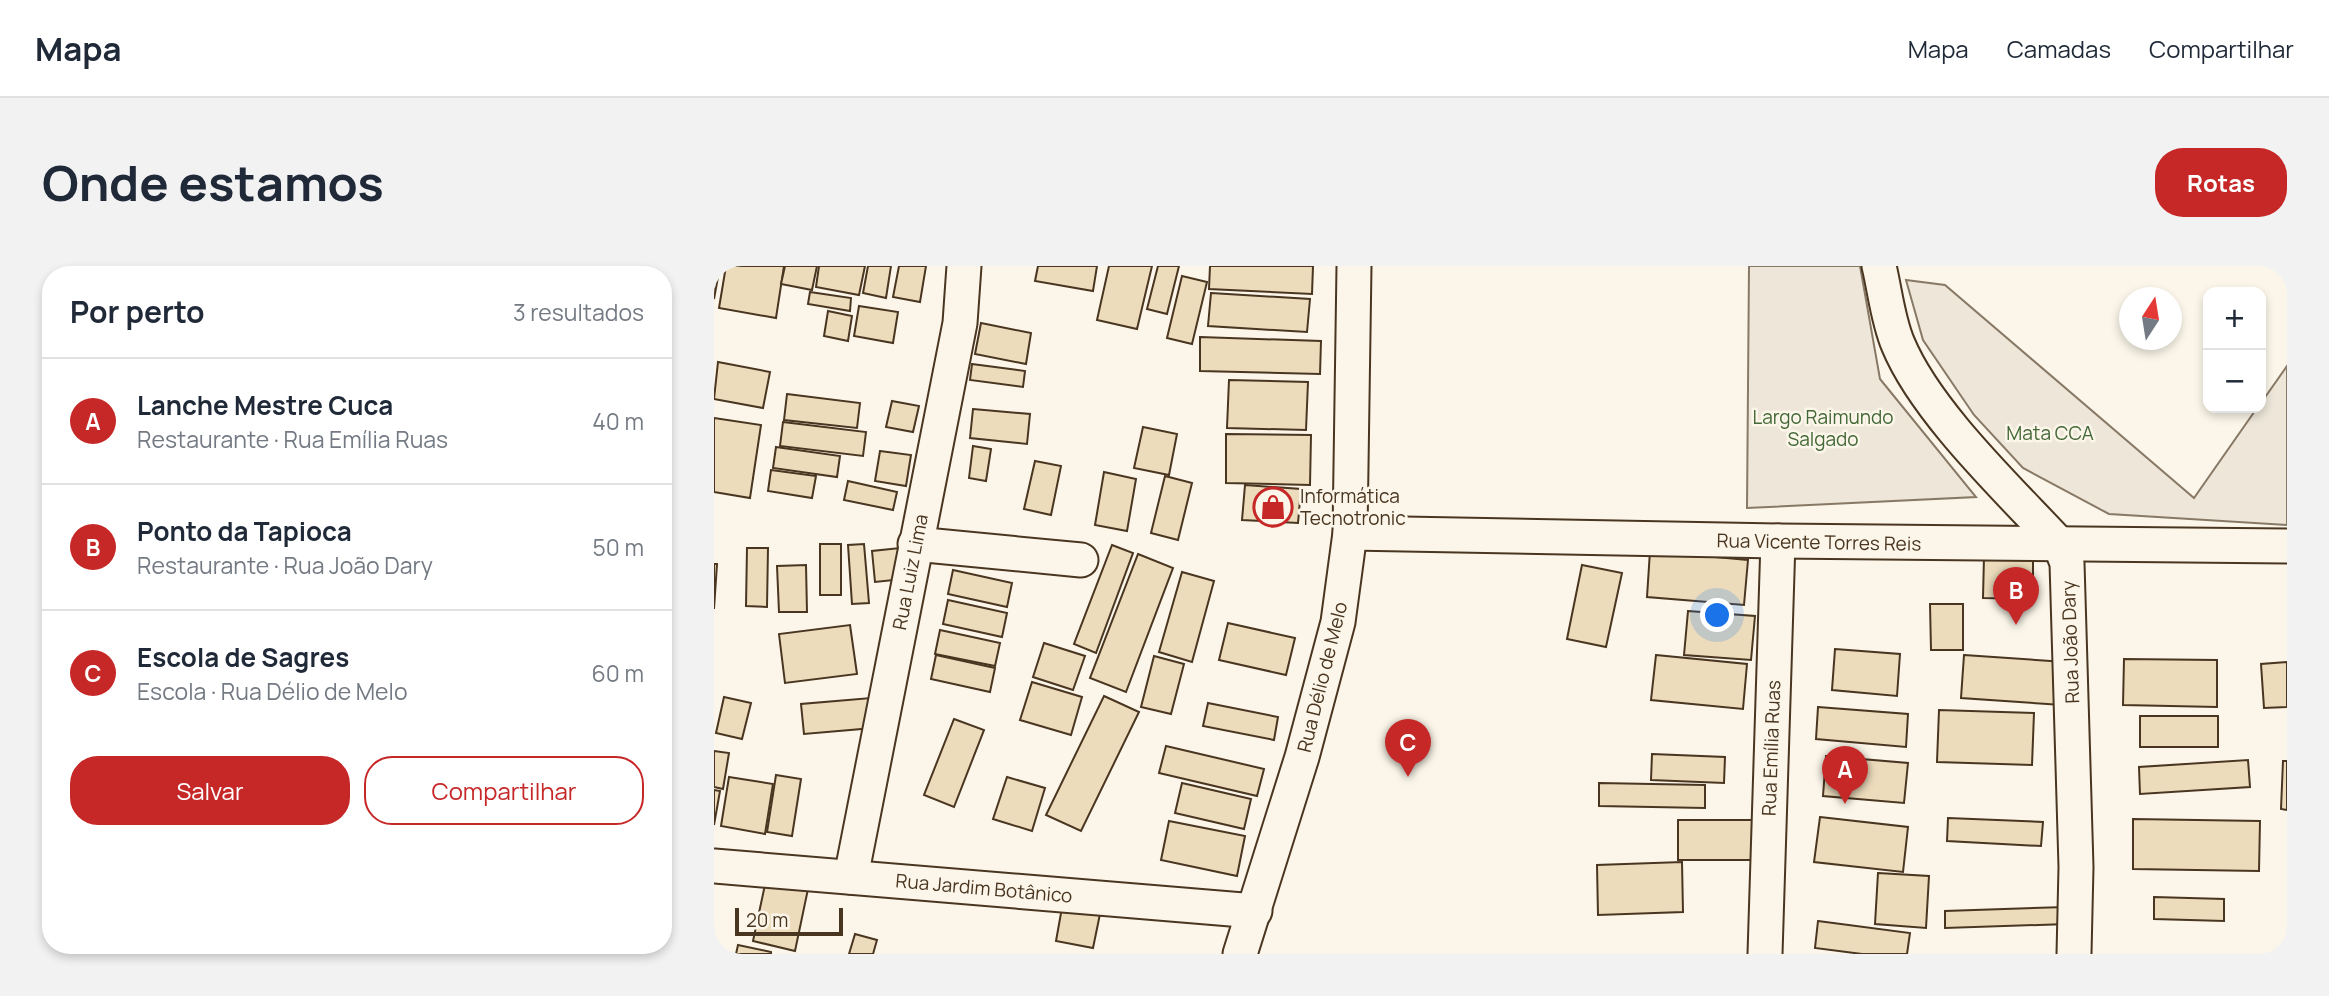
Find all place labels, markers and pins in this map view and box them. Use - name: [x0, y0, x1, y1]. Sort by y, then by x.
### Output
- place label: Informática Tecnotronic: [1300, 483, 1406, 531]
- shop icon: Informática Tecnotronic: [1252, 486, 1294, 528]
- pin: B: [1993, 567, 2039, 625]
- pin: C: [1385, 719, 1431, 777]
- pin: A: [1822, 746, 1868, 804]

